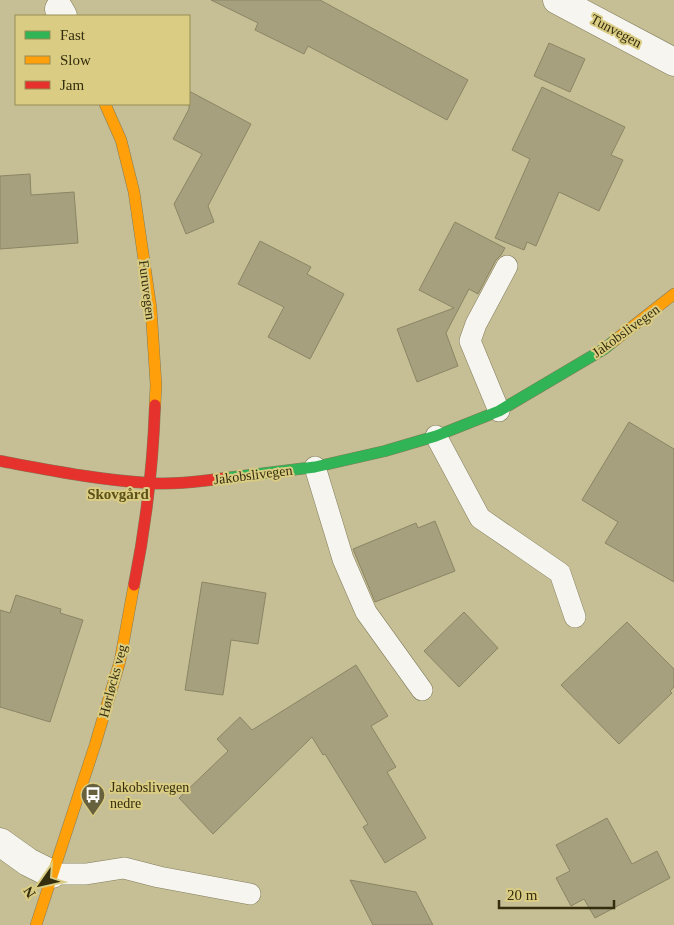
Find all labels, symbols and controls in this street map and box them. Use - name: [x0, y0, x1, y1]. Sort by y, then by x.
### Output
- street label: Tunvegen: [588, 11, 644, 51]
- legend: [15, 15, 190, 105]
- text: Fast: [60, 27, 86, 43]
- text: Slow: [60, 52, 91, 68]
- text: Jam: [60, 77, 84, 93]
- street label: Furuvegen: [136, 259, 158, 321]
- street label: Jakobslivegen: [590, 302, 662, 360]
- street label: Jakobslivegen: [213, 463, 293, 487]
- district label: Skovgård: [87, 486, 149, 502]
- street label: Hørløcks veg: [96, 643, 130, 719]
- place label: Jakobslivegen nedre: [110, 780, 189, 811]
- bus stop icon: Jakobslivegen nedre: [80, 782, 106, 816]
- north arrow: [15, 860, 65, 910]
- scale bar: [499, 878, 614, 910]
- text: N: [21, 884, 39, 900]
- text: 20 m: [507, 887, 538, 903]

